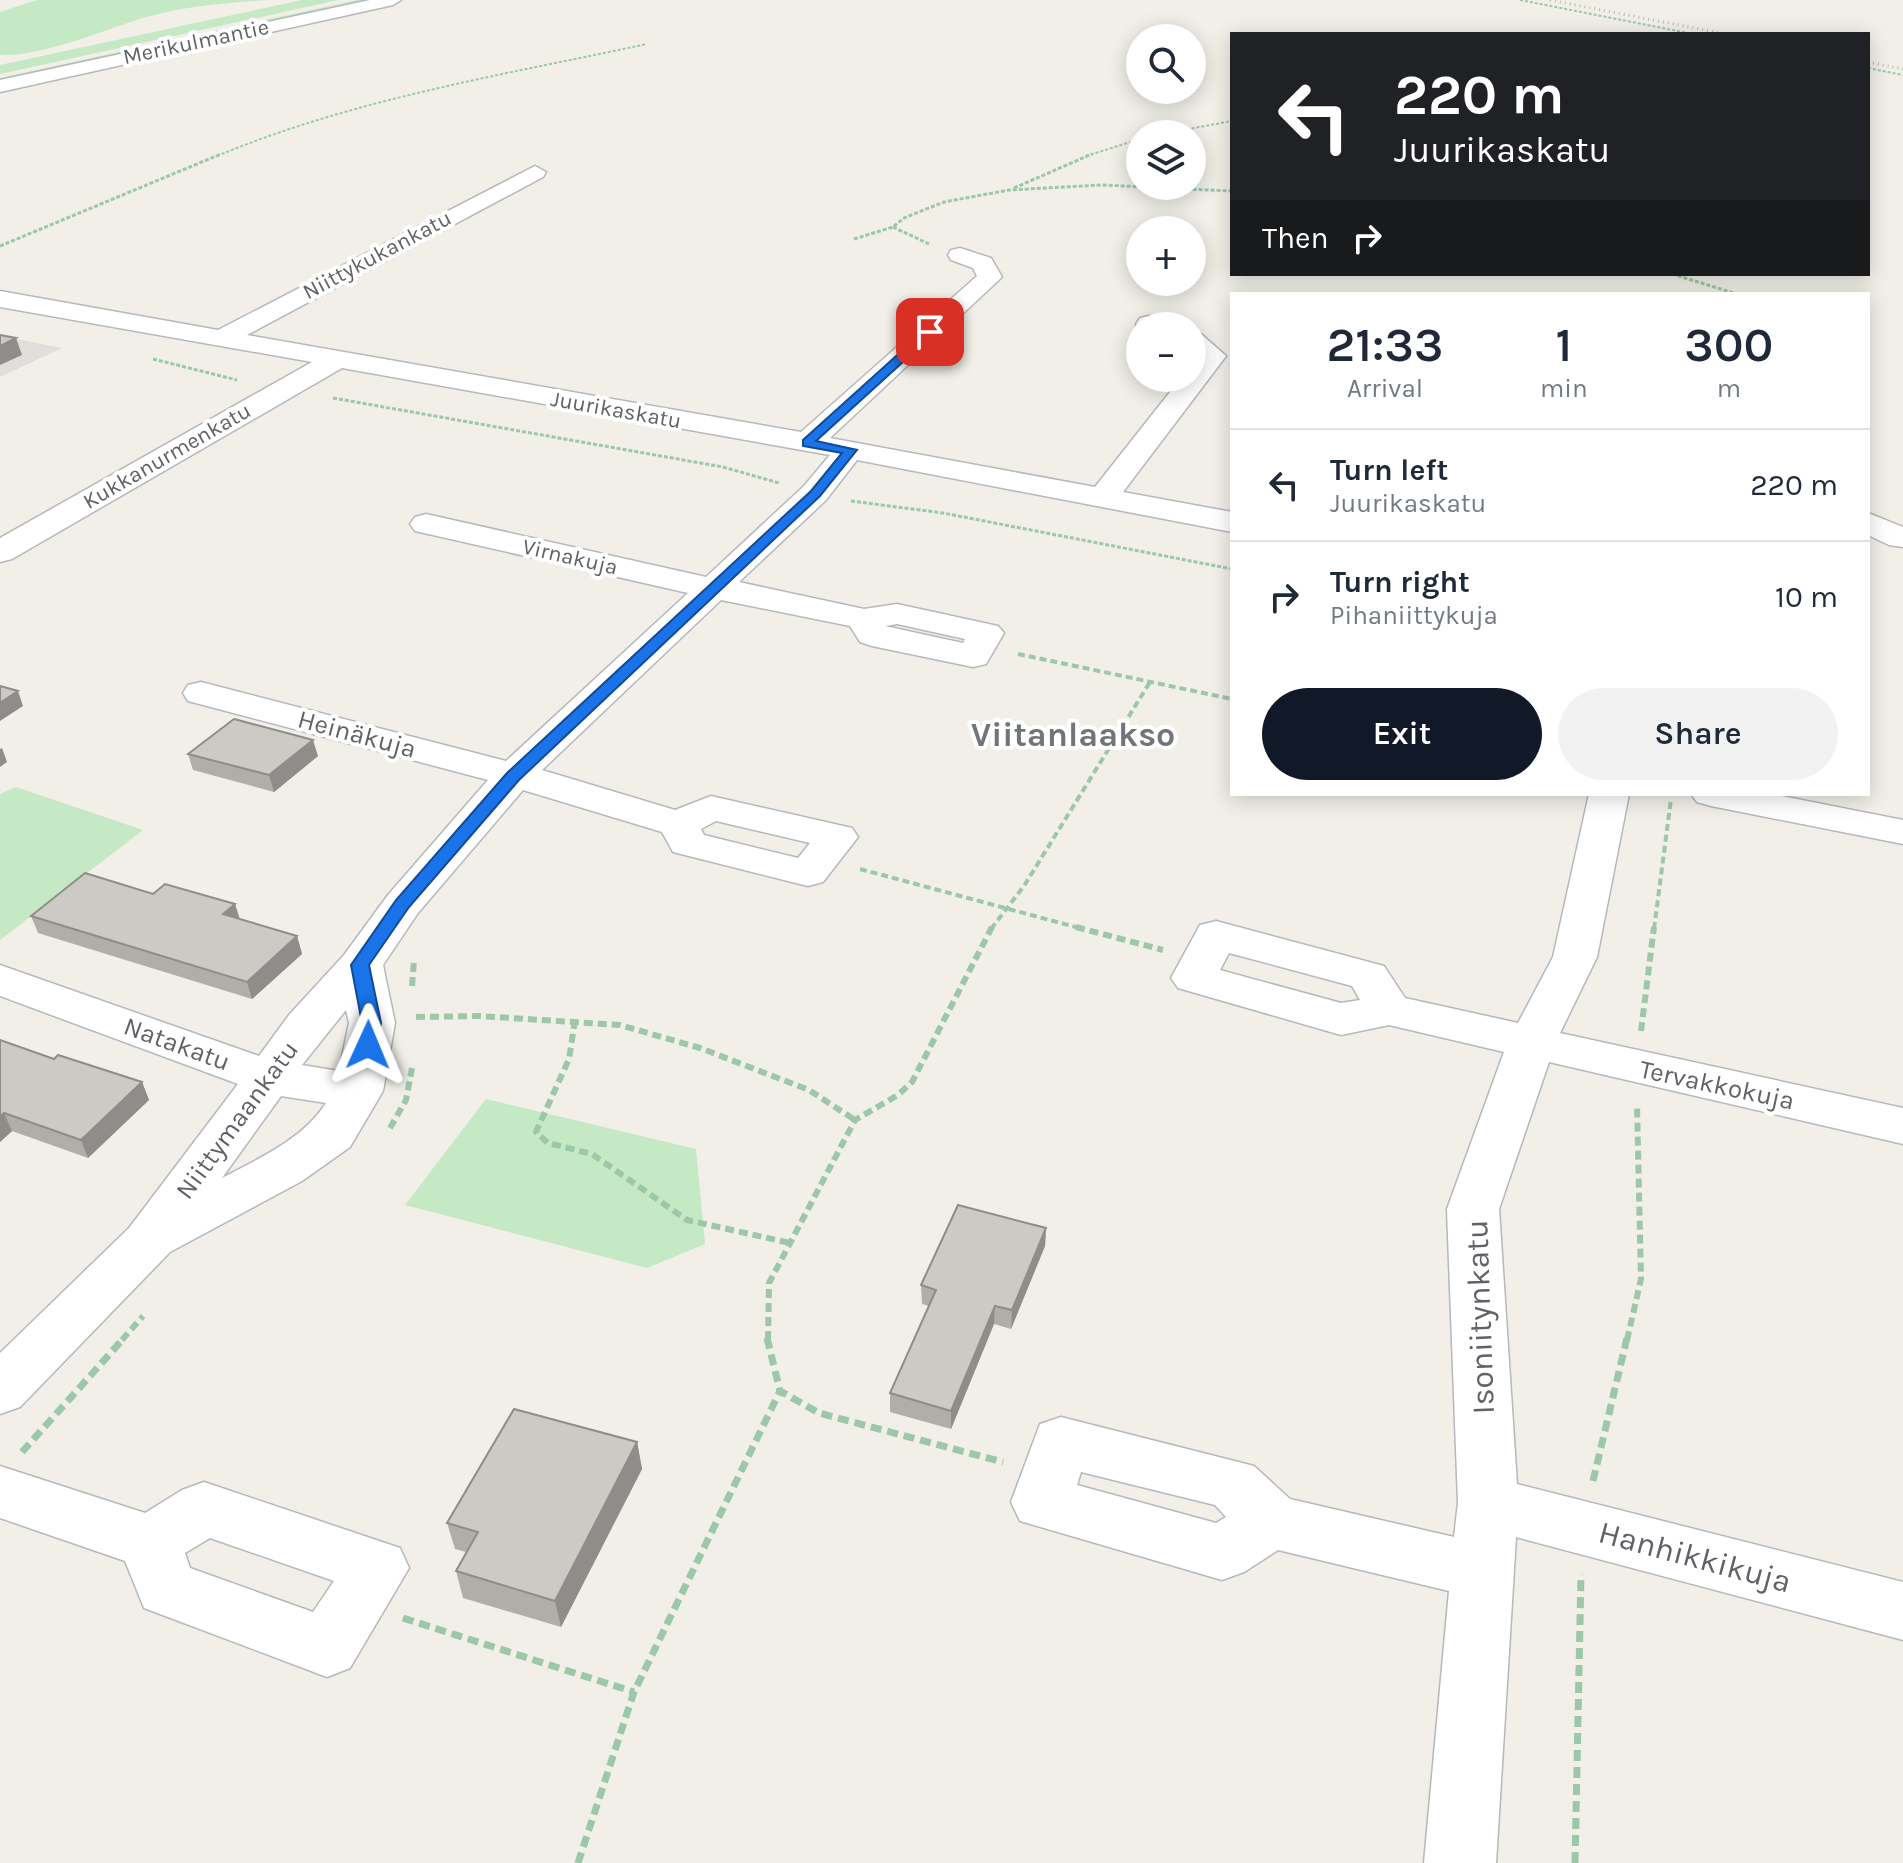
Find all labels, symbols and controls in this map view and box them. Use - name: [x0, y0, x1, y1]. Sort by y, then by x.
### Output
- street label: Merikulmantie: [121, 14, 271, 70]
- map controls: [1126, 24, 1206, 392]
- button: search: [1126, 24, 1206, 104]
- text: 220 m: [1394, 62, 1565, 127]
- icon: left: [1262, 64, 1366, 168]
- button: layers: [1126, 120, 1206, 200]
- text: Juurikaskatu: [1394, 129, 1610, 171]
- street label: Niittykukankatu: [298, 205, 456, 305]
- button: +: [1126, 216, 1206, 296]
- icon: right: [1345, 216, 1389, 260]
- text: Then: [1262, 220, 1329, 256]
- pin: [896, 298, 964, 366]
- icon: arrive: [908, 310, 952, 354]
- button: −: [1126, 312, 1206, 392]
- text: 21:33: [1327, 317, 1443, 373]
- text: 1: [1555, 317, 1572, 373]
- text: 300: [1684, 317, 1773, 373]
- text: Arrival: [1347, 373, 1423, 404]
- text: min: [1540, 373, 1588, 404]
- text: m: [1717, 373, 1741, 404]
- street label: Juurikaskatu: [549, 386, 683, 434]
- street label: Kukkanurmenkatu: [78, 397, 256, 515]
- text: Turn left: [1330, 452, 1448, 488]
- icon: left: [1262, 463, 1306, 507]
- text: 220 m: [1750, 467, 1838, 503]
- text: Juurikaskatu: [1330, 488, 1486, 519]
- street label: Virnakuja: [520, 533, 620, 581]
- text: Turn right: [1330, 564, 1470, 600]
- icon: right: [1262, 575, 1306, 619]
- text: 10 m: [1775, 579, 1838, 615]
- text: Pihaniittykuja: [1330, 600, 1498, 631]
- button: Exit: [1262, 688, 1542, 780]
- button: Share: [1558, 688, 1838, 780]
- street label: Heinäkuja: [294, 703, 420, 765]
- district label: Viitanlaakso: [971, 715, 1175, 755]
- position arrow: [326, 1003, 410, 1087]
- street label: Natakatu: [120, 1011, 234, 1077]
- street label: Niittymaankatu: [169, 1035, 305, 1205]
- street label: Tervakkokuja: [1637, 1053, 1797, 1117]
- street label: Isoniitynkatu: [1458, 1219, 1502, 1415]
- street label: Hanhikkikuja: [1595, 1514, 1795, 1600]

